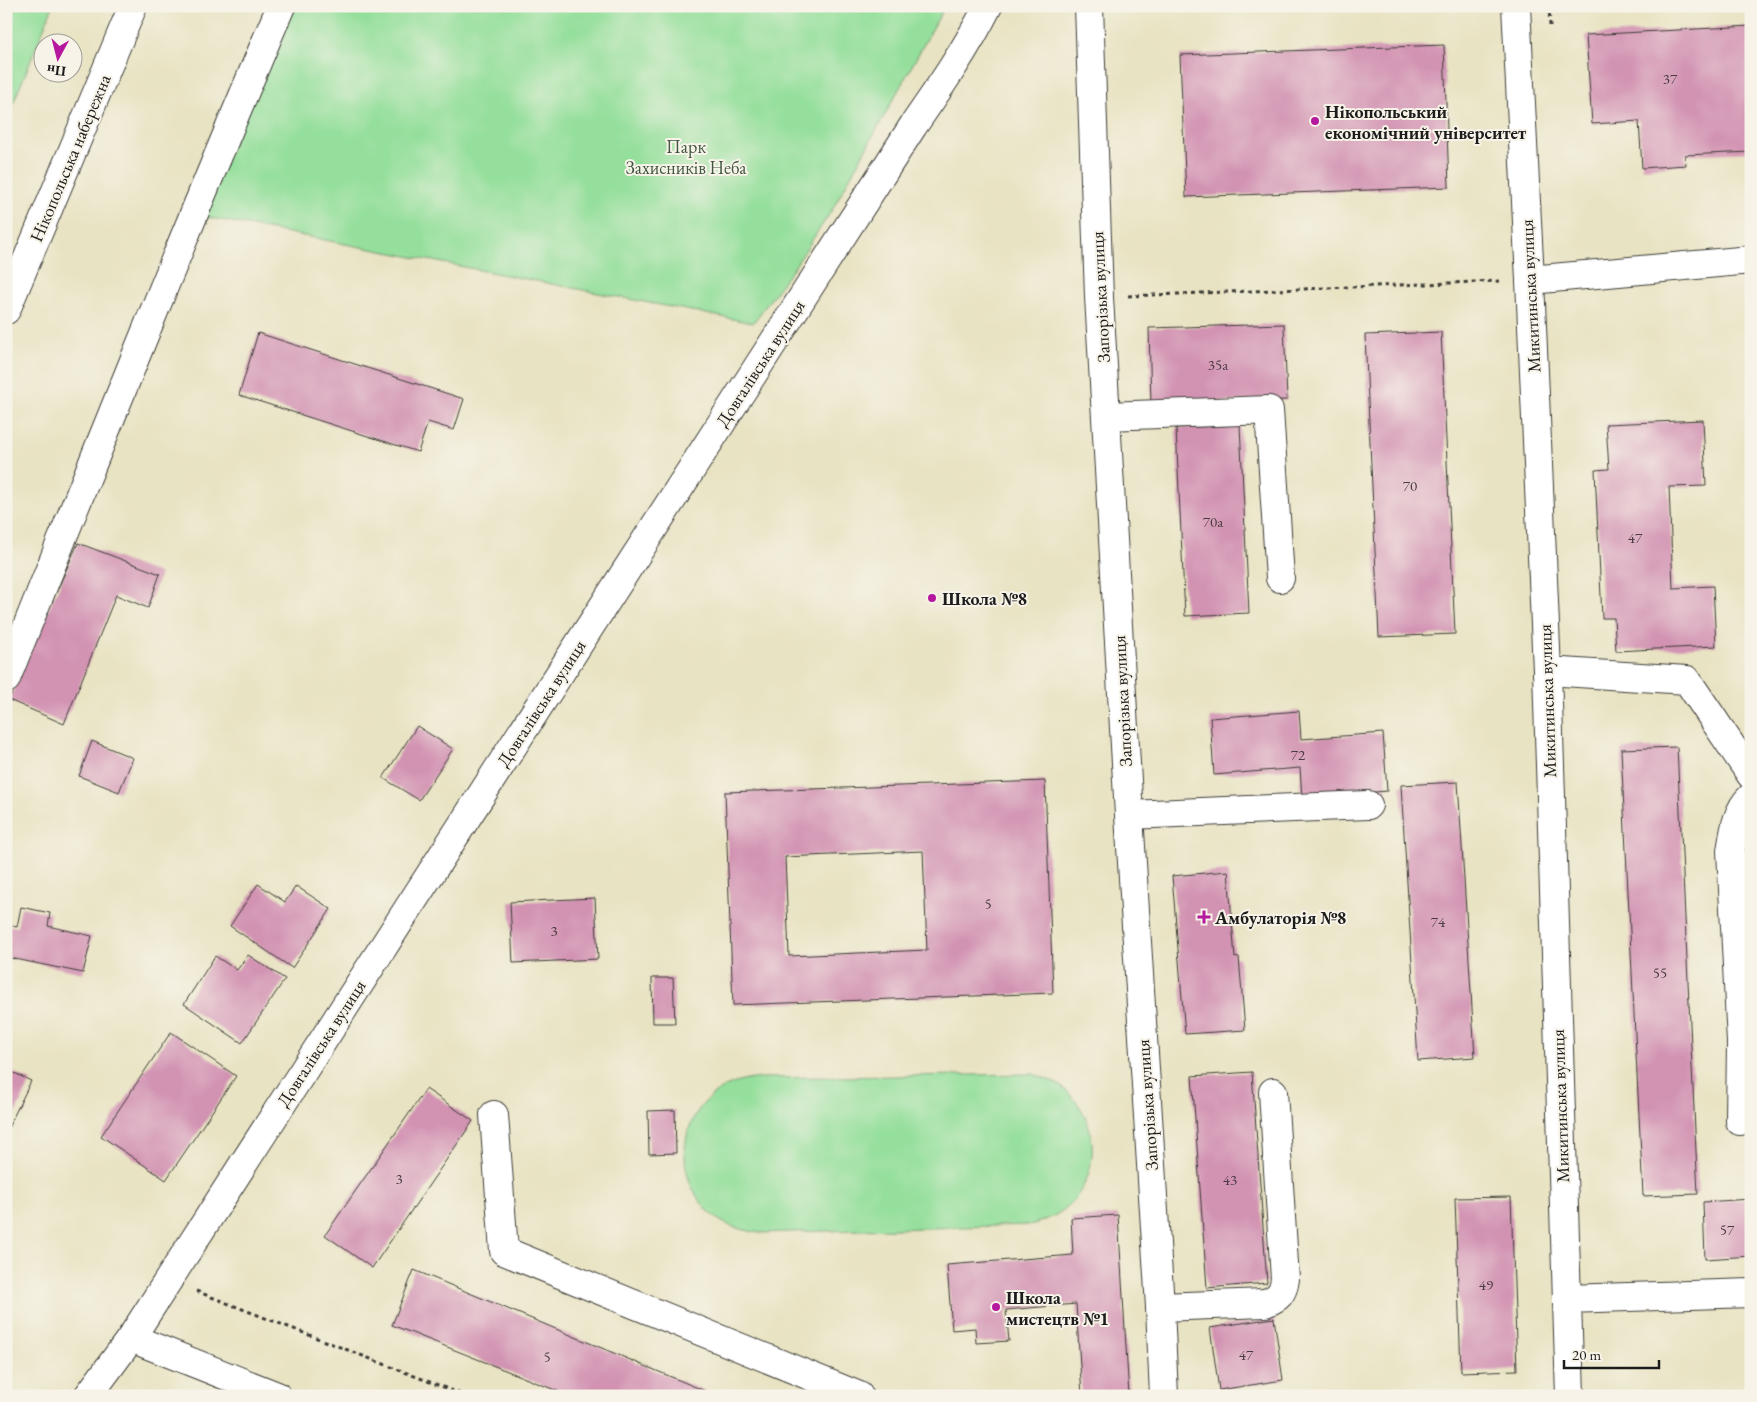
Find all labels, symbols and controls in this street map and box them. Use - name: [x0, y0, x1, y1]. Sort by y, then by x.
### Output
- north arrow: [32, 32, 82, 82]
- text: Пн: [46, 61, 67, 81]
- house number: 37: [1663, 69, 1678, 88]
- street label: Нікопольська набережна: [24, 70, 116, 245]
- place label: Нікопольський економічний університет: [1325, 100, 1526, 144]
- marker: Нікопольський економічний університет: [1309, 115, 1321, 127]
- park label: Парк Захисників Неба: [626, 135, 747, 179]
- street label: Микитинська вулиця: [1514, 219, 1546, 373]
- street label: Запорізька вулиця: [1085, 231, 1115, 363]
- street label: Довгалівська вулиця: [710, 295, 810, 431]
- house number: 35а: [1208, 355, 1228, 374]
- house number: 70: [1403, 476, 1417, 495]
- house number: 70а: [1203, 512, 1223, 531]
- house number: 47: [1628, 528, 1643, 547]
- place label: Школа №8: [942, 587, 1027, 610]
- marker: Школа №8: [926, 592, 938, 604]
- street label: Микитинська вулиця: [1533, 624, 1561, 778]
- street label: Довгалівська вулиця: [491, 635, 591, 771]
- street label: Запорізька вулиця: [1107, 635, 1137, 767]
- house number: 72: [1291, 745, 1306, 764]
- house number: 5: [984, 894, 992, 913]
- place label: Амбулаторія №8: [1214, 906, 1346, 929]
- marker: Амбулаторія №8: [1197, 910, 1211, 924]
- house number: 74: [1431, 912, 1446, 931]
- house number: 3: [550, 921, 558, 940]
- house number: 55: [1653, 963, 1667, 982]
- street label: Довгалівська вулиця: [271, 975, 371, 1111]
- street label: Микитинська вулиця: [1546, 1029, 1574, 1183]
- street label: Запорізька вулиця: [1131, 1039, 1163, 1171]
- house number: 3: [395, 1169, 403, 1188]
- house number: 43: [1223, 1170, 1237, 1189]
- house number: 57: [1720, 1220, 1735, 1239]
- house number: 49: [1479, 1275, 1493, 1294]
- place label: Школа мистецтв №1: [1006, 1286, 1109, 1330]
- marker: Школа мистецтв №1: [990, 1301, 1002, 1313]
- scale bar: [1564, 1337, 1660, 1369]
- house number: 47: [1239, 1345, 1254, 1364]
- text: 20 m: [1572, 1345, 1601, 1364]
- house number: 5: [543, 1347, 551, 1366]

